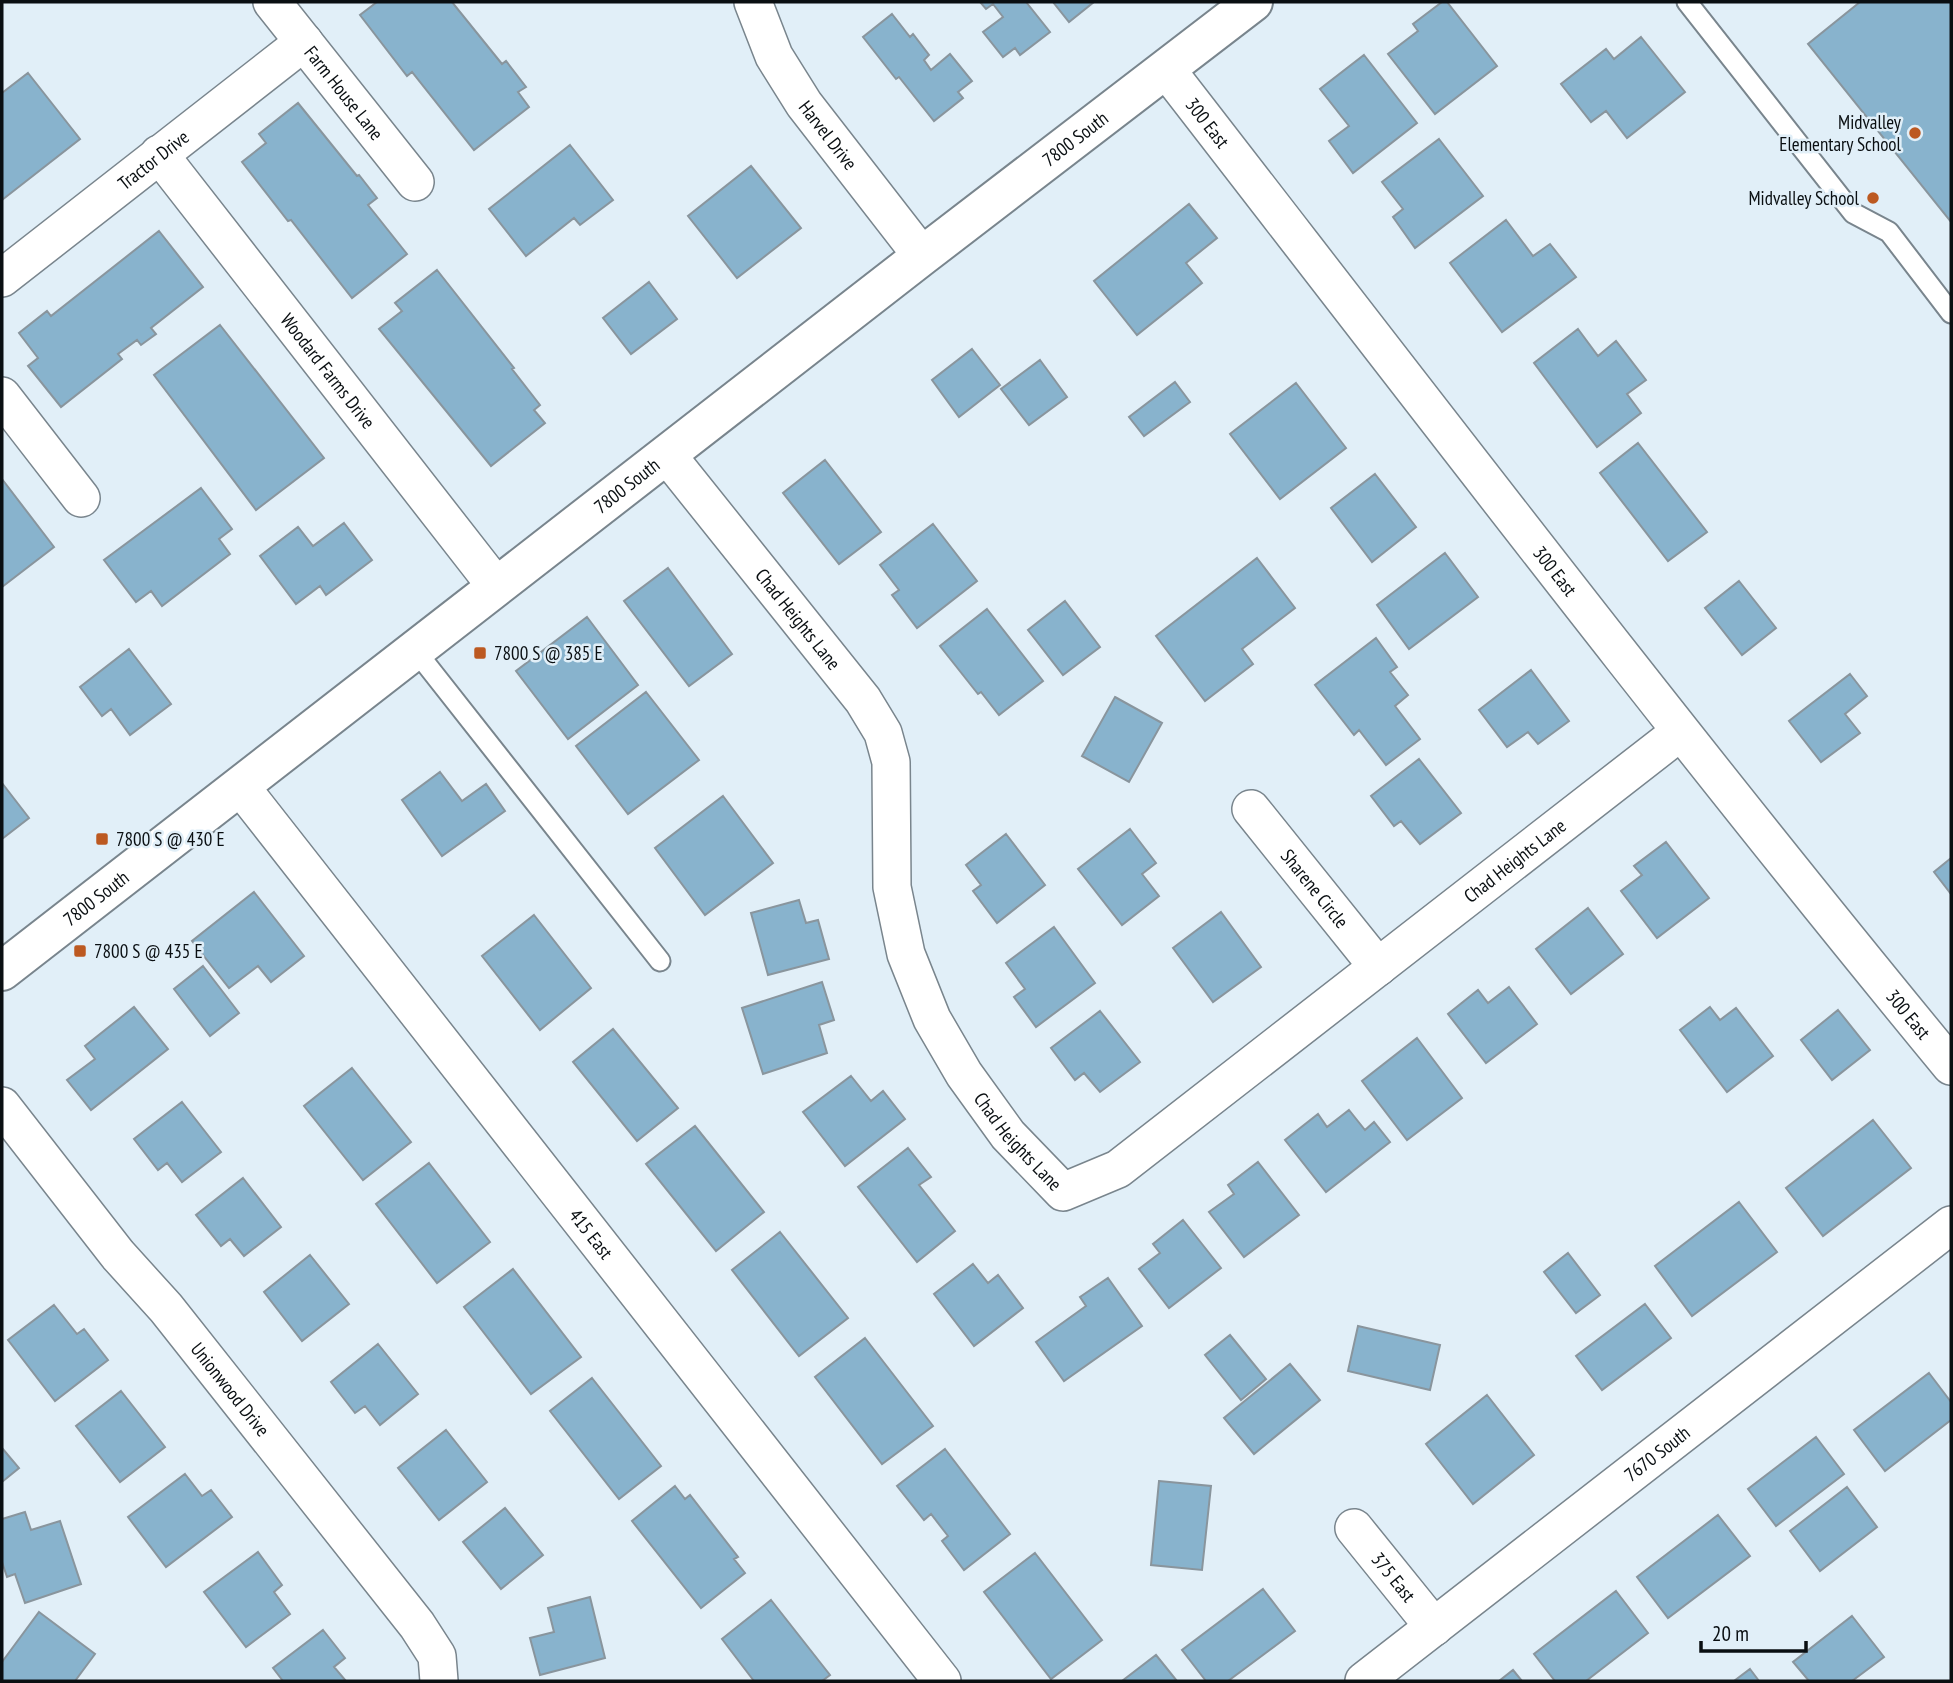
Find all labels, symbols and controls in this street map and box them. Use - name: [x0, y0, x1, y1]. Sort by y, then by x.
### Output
- street label: Farm House Lane: [299, 41, 389, 145]
- street label: 300 East: [1181, 93, 1235, 153]
- street label: Harvel Drive: [794, 96, 863, 175]
- street label: 7800 South: [1037, 106, 1113, 171]
- place label: Midvalley Elementary School: [1779, 110, 1902, 156]
- street label: Tractor Drive: [113, 124, 194, 195]
- marker: Midvalley Elementary School: [1907, 125, 1923, 141]
- place label: Midvalley School: [1748, 186, 1860, 210]
- marker: Midvalley School: [1865, 190, 1881, 206]
- street label: Woodard Farms Drive: [276, 308, 381, 433]
- street label: 7800 South: [589, 453, 664, 519]
- street label: 300 East: [1528, 541, 1583, 601]
- street label: Chad Heights Lane: [750, 564, 846, 675]
- place label: 7800 S @ 385 E: [494, 641, 603, 665]
- marker: 7800 S @ 385 E: [472, 645, 488, 661]
- street label: Chad Heights Lane: [1459, 813, 1571, 908]
- place label: 7800 S @ 430 E: [116, 827, 225, 851]
- marker: 7800 S @ 430 E: [94, 831, 110, 847]
- street label: Sharene Circle: [1276, 844, 1354, 933]
- street label: 7800 South: [58, 865, 134, 931]
- place label: 7800 S @ 435 E: [94, 939, 203, 963]
- marker: 7800 S @ 435 E: [72, 943, 88, 959]
- street label: 300 East: [1881, 985, 1936, 1045]
- street label: Chad Heights Lane: [969, 1087, 1067, 1196]
- street label: 415 East: [564, 1204, 619, 1264]
- street label: Unionwood Drive: [186, 1337, 275, 1441]
- street label: 7670 South: [1619, 1420, 1695, 1486]
- street label: 375 East: [1366, 1547, 1421, 1607]
- scale bar: [1701, 1610, 1806, 1654]
- text: 20 m: [1712, 1620, 1749, 1647]

